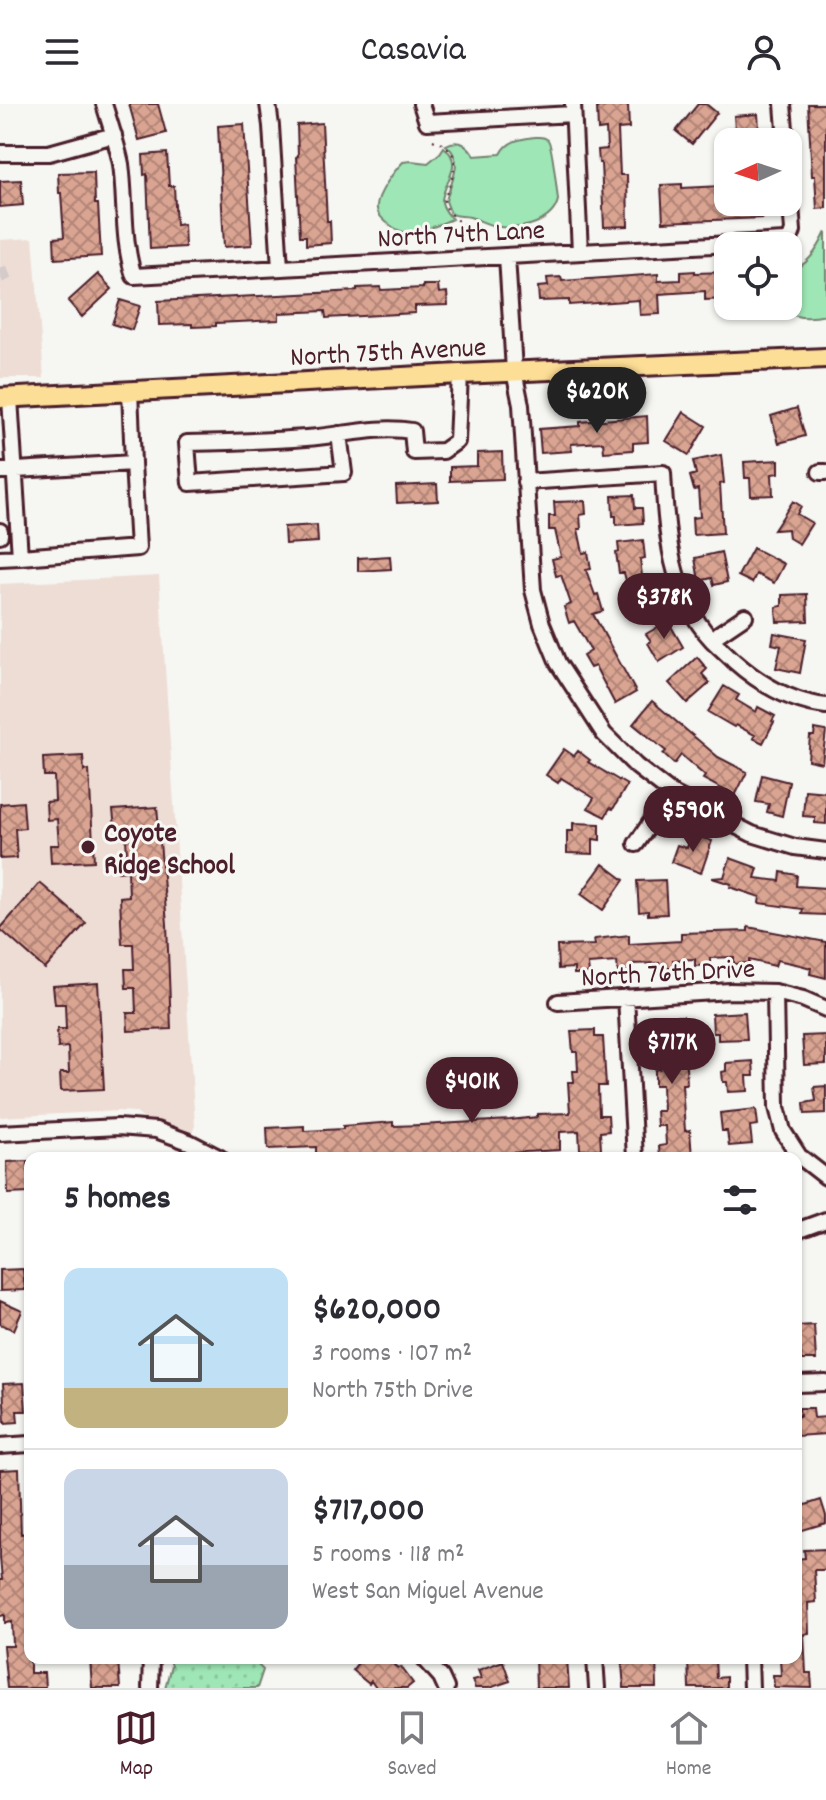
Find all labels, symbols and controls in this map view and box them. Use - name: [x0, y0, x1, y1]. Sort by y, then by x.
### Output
- text: Casavia: [360, 26, 466, 78]
- icon: menu: [40, 30, 84, 74]
- icon: person: [742, 30, 786, 74]
- north arrow: [714, 128, 802, 216]
- map controls: [714, 128, 802, 320]
- street label: North 74th Lane: [376, 213, 546, 261]
- button: locate: [714, 232, 802, 320]
- street label: North 75th Avenue: [289, 330, 487, 380]
- pin: $620K: [541, 367, 653, 435]
- text: $620K: [565, 374, 629, 411]
- pin: $378K: [608, 573, 720, 641]
- text: $378K: [635, 580, 693, 617]
- pin: $590K: [637, 786, 749, 854]
- text: $590K: [661, 793, 725, 830]
- place label: Coyote Ridge School: [104, 816, 235, 888]
- marker: Coyote Ridge School: [79, 838, 97, 856]
- street label: North 76th Drive: [580, 951, 756, 1001]
- pin: $717K: [616, 1018, 728, 1086]
- text: $717K: [647, 1025, 697, 1062]
- pin: $401K: [416, 1057, 528, 1125]
- text: $401K: [444, 1064, 500, 1101]
- text: 5 homes: [64, 1176, 171, 1225]
- icon: filters: [718, 1178, 762, 1222]
- text: $620,000: [312, 1287, 441, 1336]
- icon: home: [128, 1300, 224, 1396]
- text: 3 rooms · 107 m²: [312, 1336, 472, 1373]
- text: North 75th Drive: [312, 1373, 473, 1410]
- text: $717,000: [312, 1488, 425, 1537]
- icon: home: [128, 1501, 224, 1597]
- text: 5 rooms · 118 m²: [312, 1537, 465, 1574]
- text: West San Miguel Avenue: [312, 1574, 544, 1611]
- tab: Map: [114, 1706, 158, 1785]
- tab: Saved: [387, 1706, 437, 1785]
- tab: Home: [666, 1706, 711, 1785]

